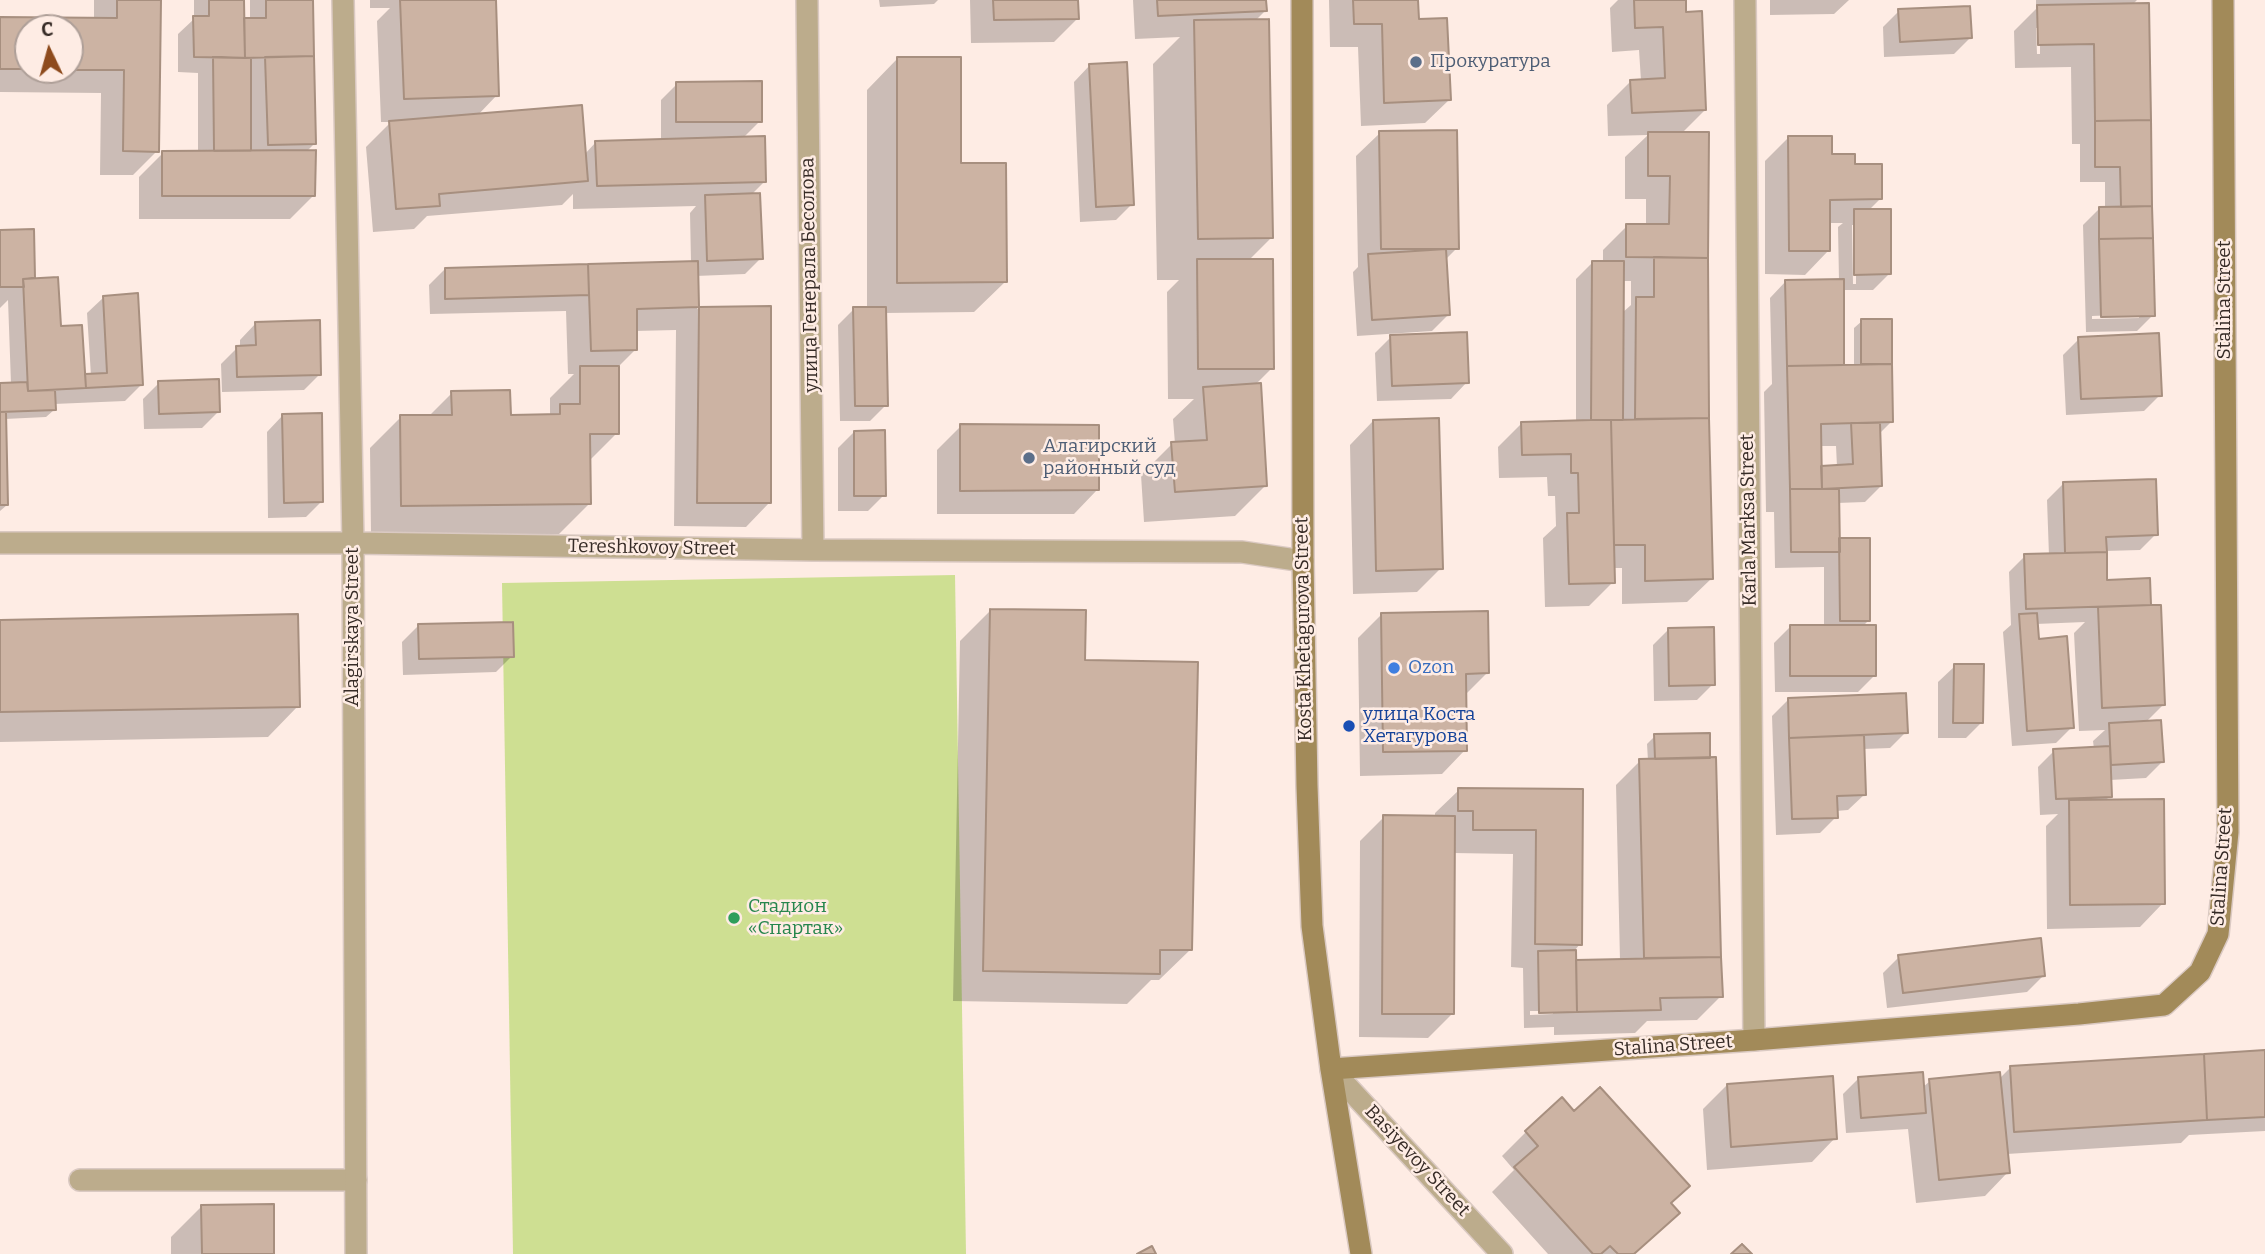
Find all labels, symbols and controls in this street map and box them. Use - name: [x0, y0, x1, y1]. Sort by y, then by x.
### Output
- north arrow: [14, 14, 84, 84]
- text: С: [40, 18, 54, 42]
- place label: Прокуратура: [1430, 51, 1551, 73]
- marker: Прокуратура: [1408, 54, 1424, 70]
- street label: улица Генерала Бесолова: [797, 157, 823, 393]
- street label: Stalina Street: [2214, 240, 2236, 360]
- street label: Karla Marksa Street: [1736, 433, 1762, 607]
- place label: Алагирский районный суд: [1043, 436, 1176, 480]
- marker: Алагирский районный суд: [1021, 450, 1037, 466]
- street label: Kosta Khetagurova Street: [1291, 516, 1317, 742]
- street label: Tereshkovoy Street: [568, 535, 736, 561]
- street label: Alagirskaya Street: [342, 547, 364, 707]
- place label: Ozon: [1408, 657, 1454, 679]
- marker: Ozon: [1386, 660, 1402, 676]
- place label: улица Коста Хетагурова: [1363, 704, 1476, 748]
- marker: улица Коста Хетагурова: [1341, 718, 1357, 734]
- street label: Stalina Street: [2206, 807, 2238, 927]
- place label: Стадион «Спартак»: [748, 896, 843, 940]
- marker: Стадион «Спартак»: [726, 910, 742, 926]
- street label: Stalina Street: [1613, 1030, 1733, 1062]
- street label: Basiyevoy Street: [1360, 1101, 1474, 1221]

